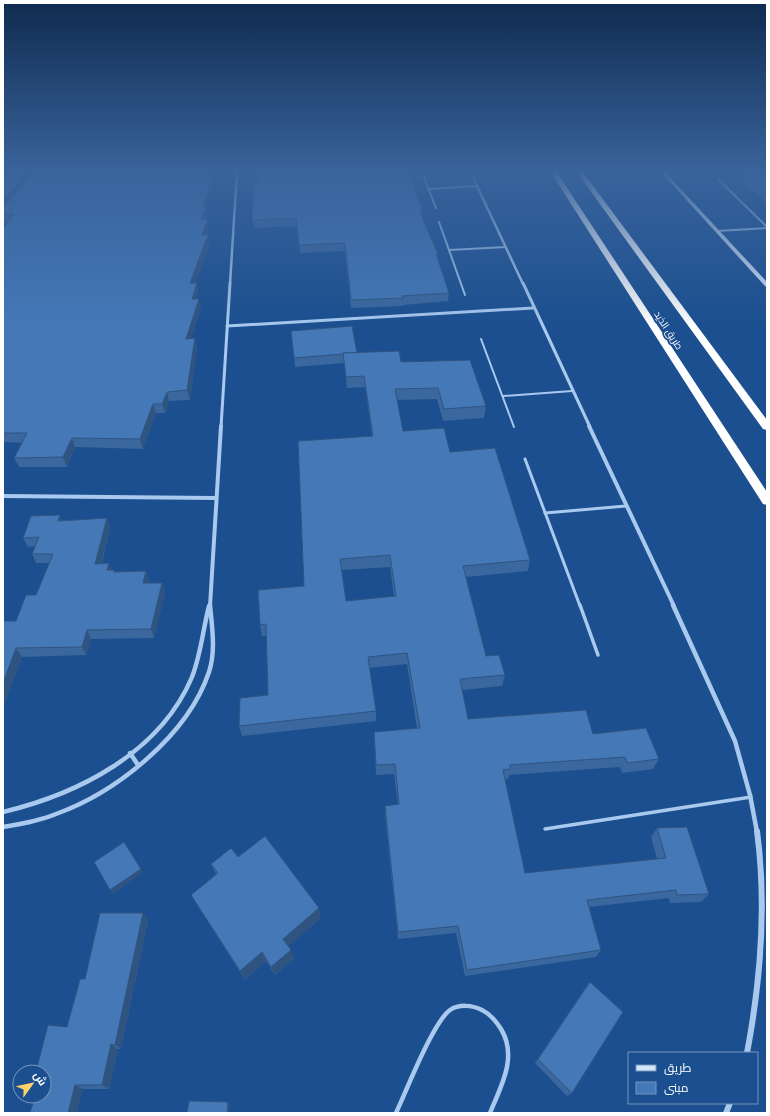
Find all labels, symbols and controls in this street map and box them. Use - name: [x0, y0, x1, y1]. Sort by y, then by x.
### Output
- street label: طريق الذيد: [651, 309, 685, 352]
- legend: [628, 1052, 758, 1104]
- text: طريق: [664, 1061, 692, 1075]
- north arrow: [12, 1064, 52, 1104]
- text: ش: [31, 1069, 49, 1088]
- text: مبنى: [664, 1081, 689, 1095]

